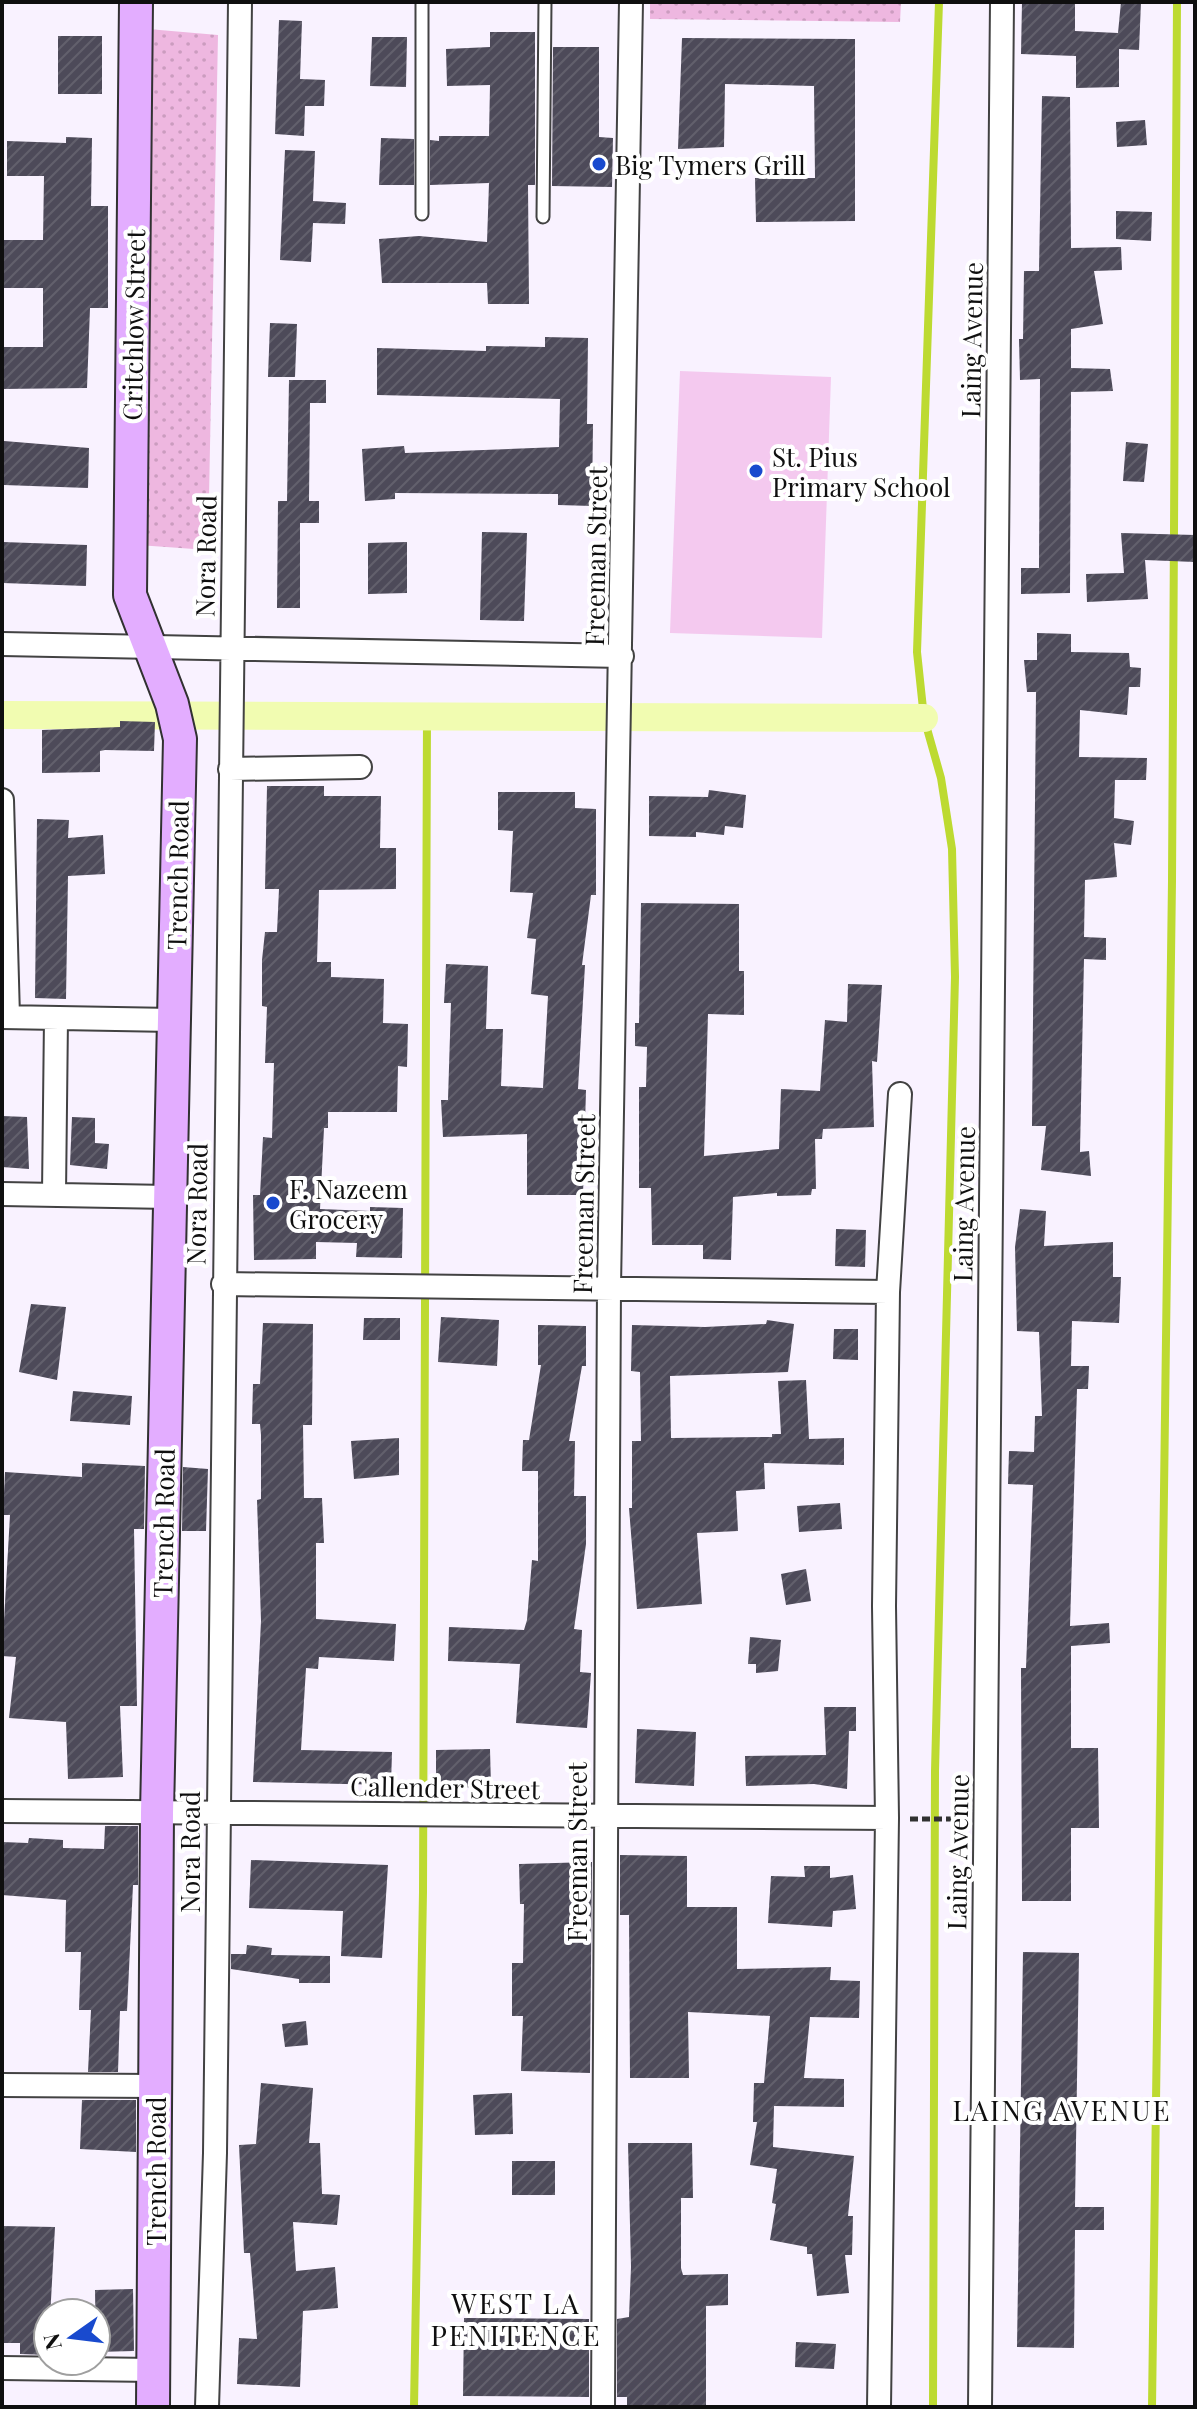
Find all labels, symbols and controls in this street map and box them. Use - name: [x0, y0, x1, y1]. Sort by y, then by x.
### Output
- place label: Big Tymers Grill: [615, 147, 806, 182]
- marker: Big Tymers Grill: [590, 155, 608, 173]
- street label: Critchlow Street: [114, 228, 152, 421]
- street label: Laing Avenue: [952, 262, 990, 418]
- place label: St. Pius Primary School: [772, 439, 951, 504]
- marker: St. Pius Primary School: [747, 462, 765, 480]
- street label: Freeman Street: [576, 465, 614, 646]
- street label: Nora Road: [186, 495, 224, 617]
- street label: Trench Road: [158, 800, 196, 950]
- street label: Freeman Street: [564, 1113, 602, 1294]
- street label: Laing Avenue: [944, 1126, 982, 1282]
- street label: Nora Road: [177, 1143, 215, 1265]
- place label: F. Nazeem Grocery: [289, 1171, 408, 1236]
- marker: F. Nazeem Grocery: [264, 1194, 282, 1212]
- street label: Trench Road: [144, 1448, 182, 1598]
- street label: Freeman Street: [559, 1761, 594, 1942]
- street label: Callender Street: [350, 1768, 541, 1806]
- street label: Laing Avenue: [938, 1774, 976, 1930]
- street label: Nora Road: [172, 1791, 207, 1913]
- district label: LAING AVENUE: [952, 2091, 1172, 2128]
- street label: Trench Road: [138, 2096, 173, 2246]
- district label: WEST LA PENITENCE: [430, 2284, 602, 2353]
- north arrow: [32, 2297, 112, 2377]
- text: N: [35, 2331, 68, 2353]

